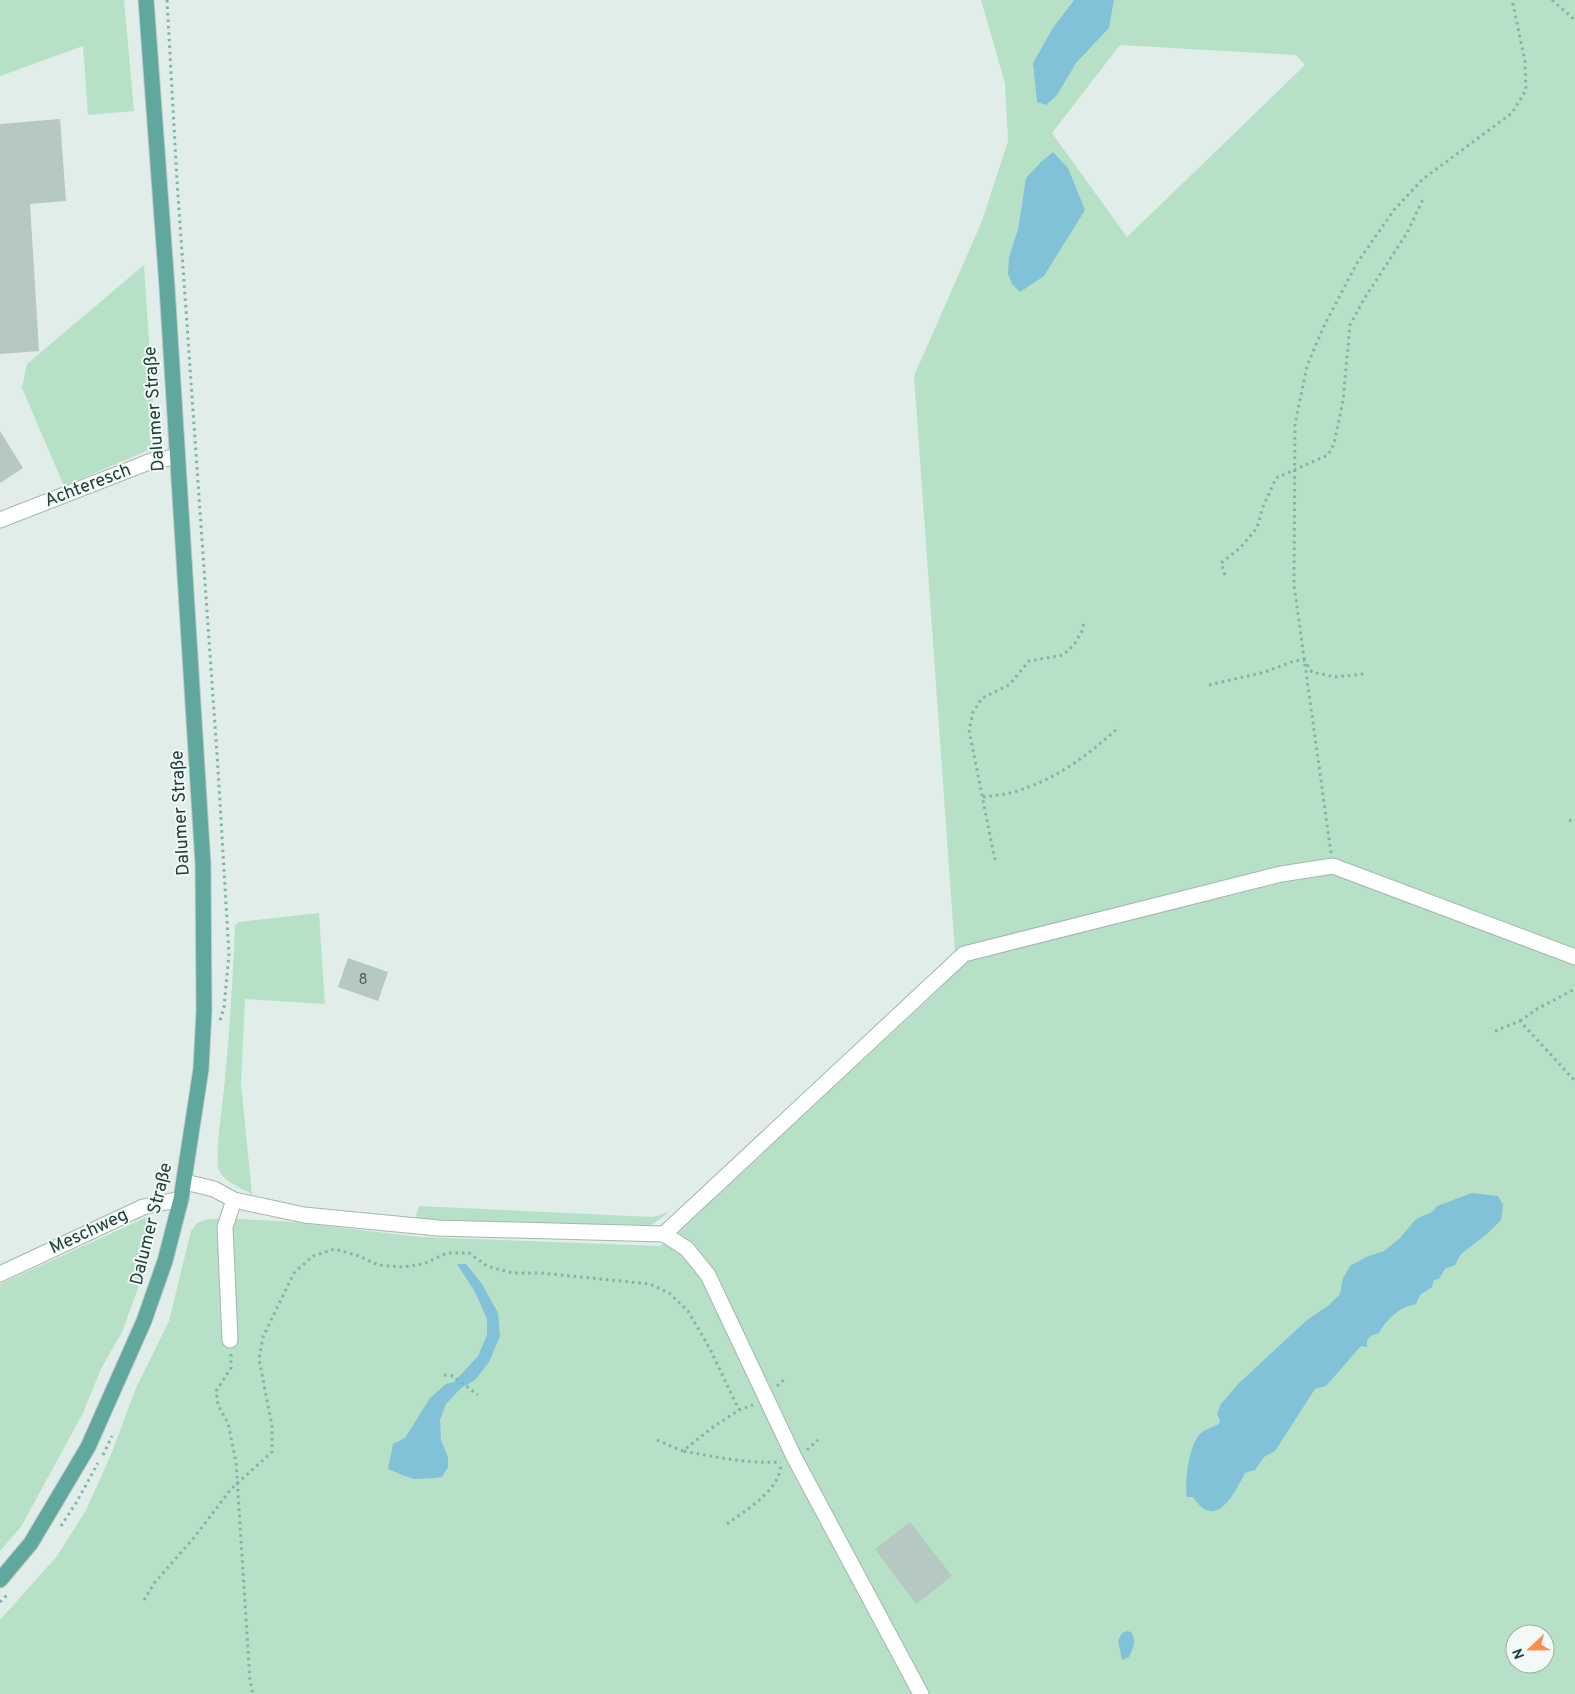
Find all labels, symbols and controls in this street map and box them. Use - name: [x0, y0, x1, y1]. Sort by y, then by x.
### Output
- street label: Dalumer Straße: [139, 346, 171, 472]
- street label: Achteresch: [41, 459, 135, 513]
- street label: Dalumer Straße: [166, 750, 196, 876]
- house number: 8: [358, 971, 368, 990]
- street label: Dalumer Straße: [126, 1160, 178, 1288]
- street label: Meschweg: [46, 1204, 132, 1260]
- north arrow: [1505, 1624, 1555, 1674]
- text: N: [1510, 1645, 1529, 1661]

